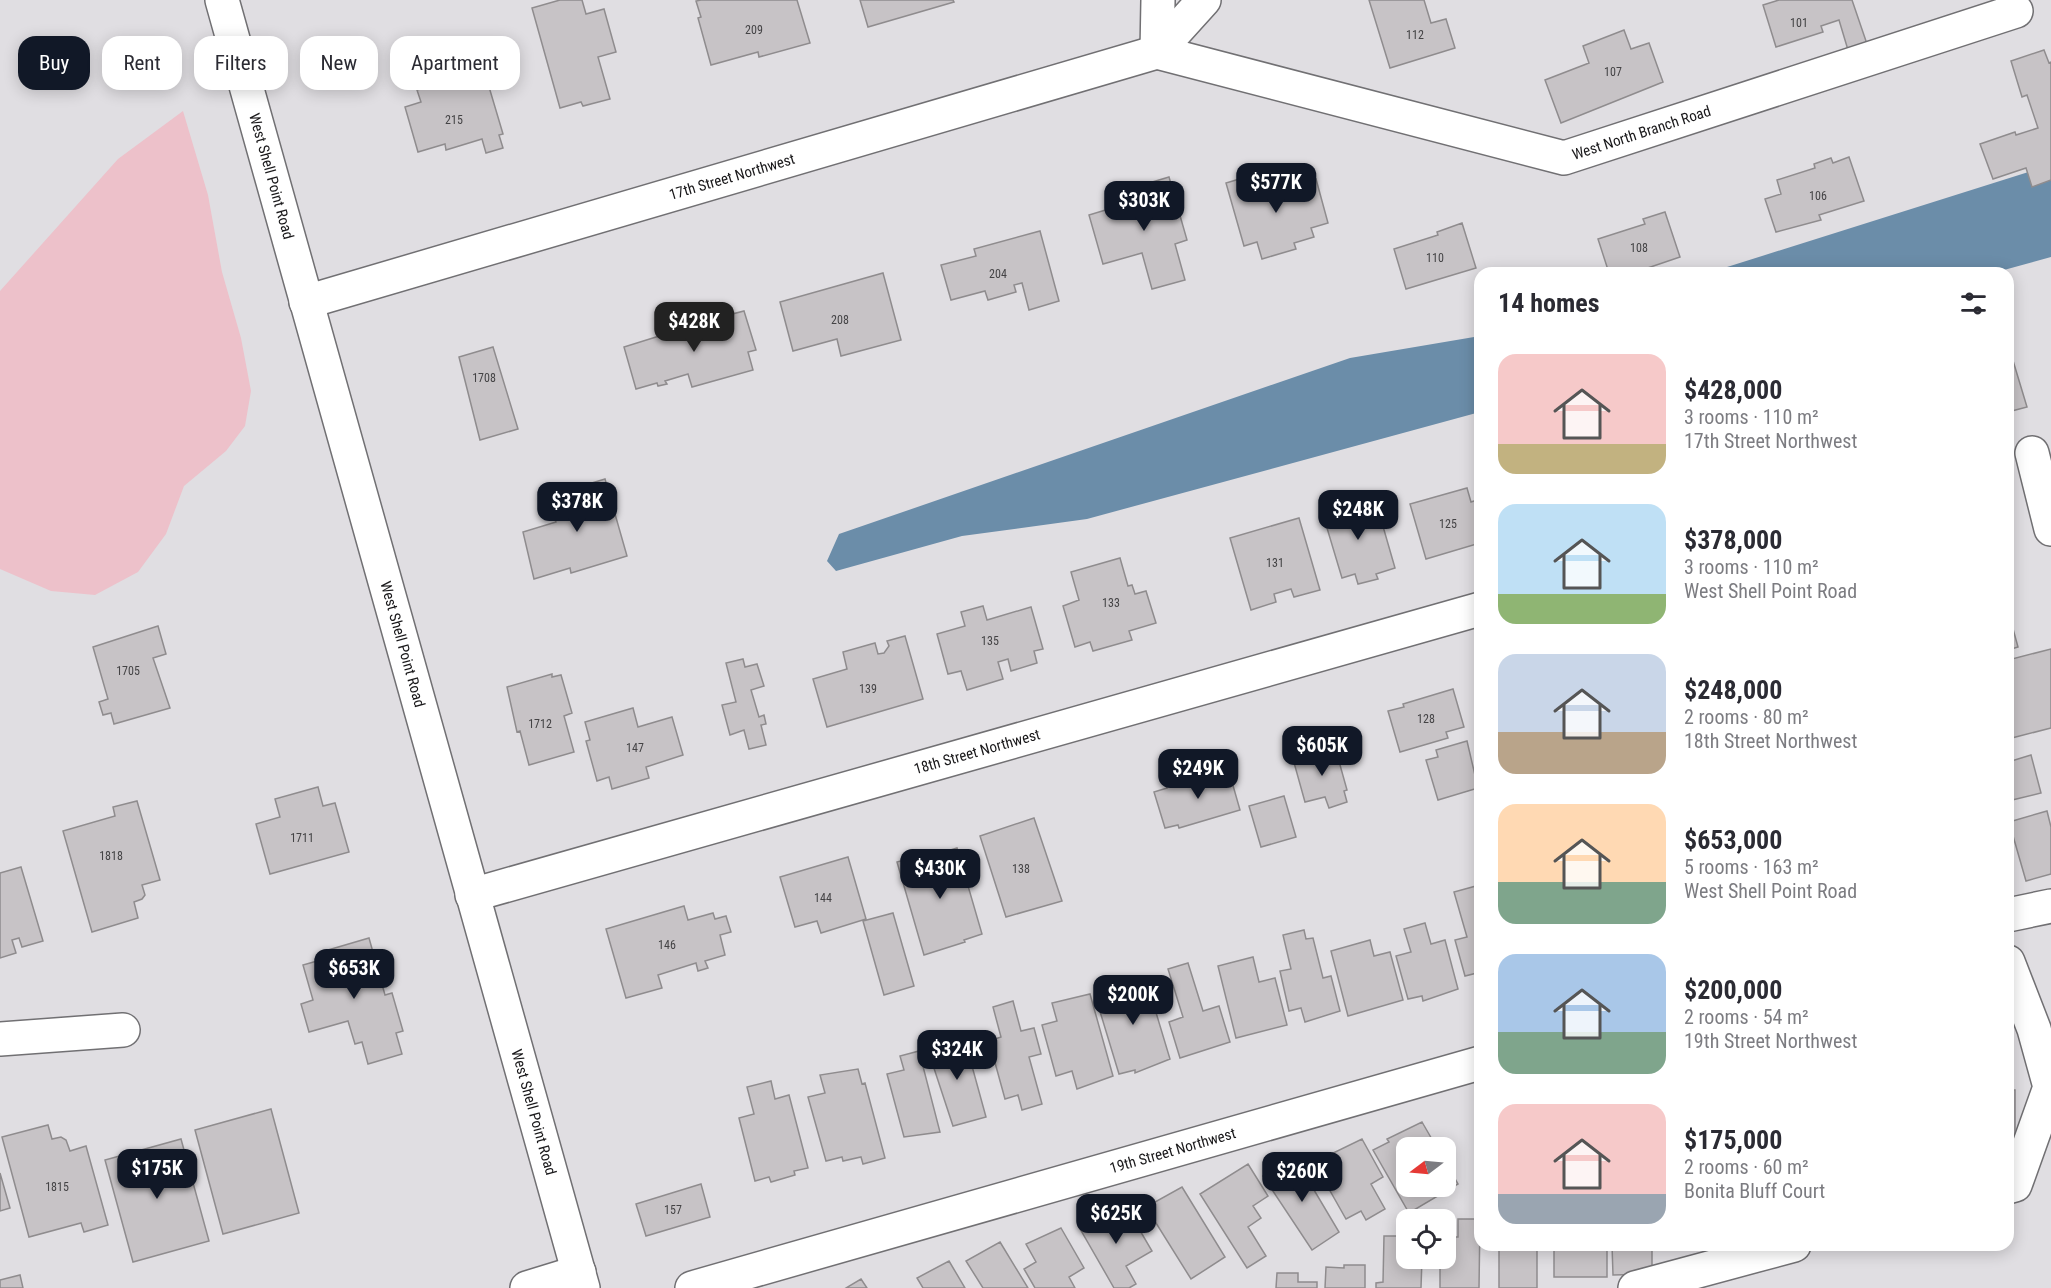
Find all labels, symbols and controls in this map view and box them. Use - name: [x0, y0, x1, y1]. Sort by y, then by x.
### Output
- house number: 101: [1790, 16, 1808, 30]
- house number: 209: [745, 23, 763, 37]
- house number: 112: [1406, 28, 1424, 42]
- chip: Buy: [18, 36, 90, 90]
- chip: Rent: [102, 36, 182, 90]
- chip: Filters: [194, 36, 288, 90]
- chip: New: [300, 36, 378, 90]
- chip: Apartment: [390, 36, 520, 90]
- house number: 107: [1604, 65, 1622, 79]
- street label: West North Branch Road: [1570, 102, 1713, 164]
- street label: West Shell Point Road: [245, 111, 298, 241]
- house number: 215: [445, 113, 463, 127]
- street label: 17th Street Northwest: [667, 150, 797, 204]
- pin: $577K: [1234, 163, 1318, 214]
- text: $577K: [1250, 170, 1302, 194]
- pin: $303K: [1102, 181, 1186, 232]
- text: $303K: [1118, 188, 1170, 212]
- house number: 106: [1809, 189, 1827, 203]
- house number: 108: [1630, 241, 1648, 255]
- house number: 110: [1426, 251, 1444, 265]
- house number: 204: [989, 267, 1007, 281]
- icon: filters: [1957, 287, 1990, 320]
- text: 14 homes: [1498, 288, 1600, 318]
- pin: $428K: [652, 302, 736, 353]
- text: $428K: [668, 309, 720, 333]
- house number: 208: [831, 313, 849, 327]
- house number: 1708: [472, 371, 496, 385]
- text: $428,000: [1684, 375, 1782, 405]
- icon: home: [1546, 378, 1618, 450]
- text: 3 rooms · 110 m²: [1684, 405, 1819, 429]
- text: 17th Street Northwest: [1684, 429, 1857, 453]
- pin: $378K: [535, 482, 619, 533]
- text: $378K: [551, 489, 603, 513]
- pin: $248K: [1316, 490, 1400, 541]
- text: $248K: [1332, 497, 1384, 521]
- house number: 125: [1439, 517, 1457, 531]
- text: $378,000: [1684, 525, 1782, 555]
- icon: home: [1546, 528, 1618, 600]
- text: 3 rooms · 110 m²: [1684, 555, 1819, 579]
- house number: 131: [1266, 556, 1284, 570]
- street label: West Shell Point Road: [376, 579, 429, 709]
- text: West Shell Point Road: [1684, 579, 1857, 603]
- house number: 133: [1102, 596, 1120, 610]
- house number: 135: [981, 634, 999, 648]
- house number: 1705: [116, 664, 140, 678]
- text: $248,000: [1684, 675, 1782, 705]
- icon: home: [1546, 678, 1618, 750]
- house number: 139: [859, 682, 877, 696]
- text: 2 rooms · 80 m²: [1684, 705, 1809, 729]
- house number: 128: [1417, 712, 1435, 726]
- house number: 1712: [528, 717, 552, 731]
- street label: 18th Street Northwest: [912, 725, 1042, 778]
- pin: $605K: [1280, 726, 1364, 777]
- text: 18th Street Northwest: [1684, 729, 1857, 753]
- text: $605K: [1296, 733, 1348, 757]
- house number: 147: [626, 741, 644, 755]
- pin: $249K: [1156, 749, 1240, 800]
- text: $249K: [1172, 756, 1224, 780]
- text: $653,000: [1684, 825, 1782, 855]
- icon: home: [1546, 828, 1618, 900]
- house number: 1711: [290, 831, 314, 845]
- house number: 1818: [99, 849, 123, 863]
- pin: $430K: [898, 849, 982, 900]
- text: 5 rooms · 163 m²: [1684, 855, 1819, 879]
- text: $430K: [914, 856, 966, 880]
- house number: 138: [1012, 862, 1030, 876]
- text: West Shell Point Road: [1684, 879, 1857, 903]
- house number: 144: [814, 891, 832, 905]
- house number: 146: [658, 938, 676, 952]
- pin: $653K: [312, 949, 396, 1000]
- text: $653K: [328, 956, 380, 980]
- pin: $200K: [1091, 975, 1175, 1026]
- text: $200,000: [1684, 975, 1782, 1005]
- icon: home: [1546, 978, 1618, 1050]
- text: $200K: [1107, 982, 1159, 1006]
- text: 2 rooms · 54 m²: [1684, 1005, 1809, 1029]
- text: 19th Street Northwest: [1684, 1029, 1857, 1053]
- pin: $324K: [915, 1030, 999, 1081]
- text: $324K: [931, 1037, 983, 1061]
- street label: West Shell Point Road: [508, 1047, 560, 1177]
- street label: 19th Street Northwest: [1108, 1124, 1238, 1177]
- text: $175,000: [1684, 1125, 1782, 1155]
- icon: home: [1546, 1128, 1618, 1200]
- north arrow: [1396, 1137, 1456, 1197]
- map controls: [1396, 1137, 1456, 1269]
- pin: $175K: [115, 1149, 199, 1200]
- pin: $260K: [1260, 1152, 1344, 1203]
- text: 2 rooms · 60 m²: [1684, 1155, 1809, 1179]
- text: $175K: [131, 1156, 183, 1180]
- text: $260K: [1276, 1159, 1328, 1183]
- text: Bonita Bluff Court: [1684, 1179, 1825, 1203]
- house number: 1815: [45, 1180, 69, 1194]
- pin: $625K: [1074, 1194, 1158, 1245]
- text: $625K: [1090, 1201, 1142, 1225]
- house number: 157: [664, 1203, 682, 1217]
- button: locate: [1396, 1209, 1456, 1269]

